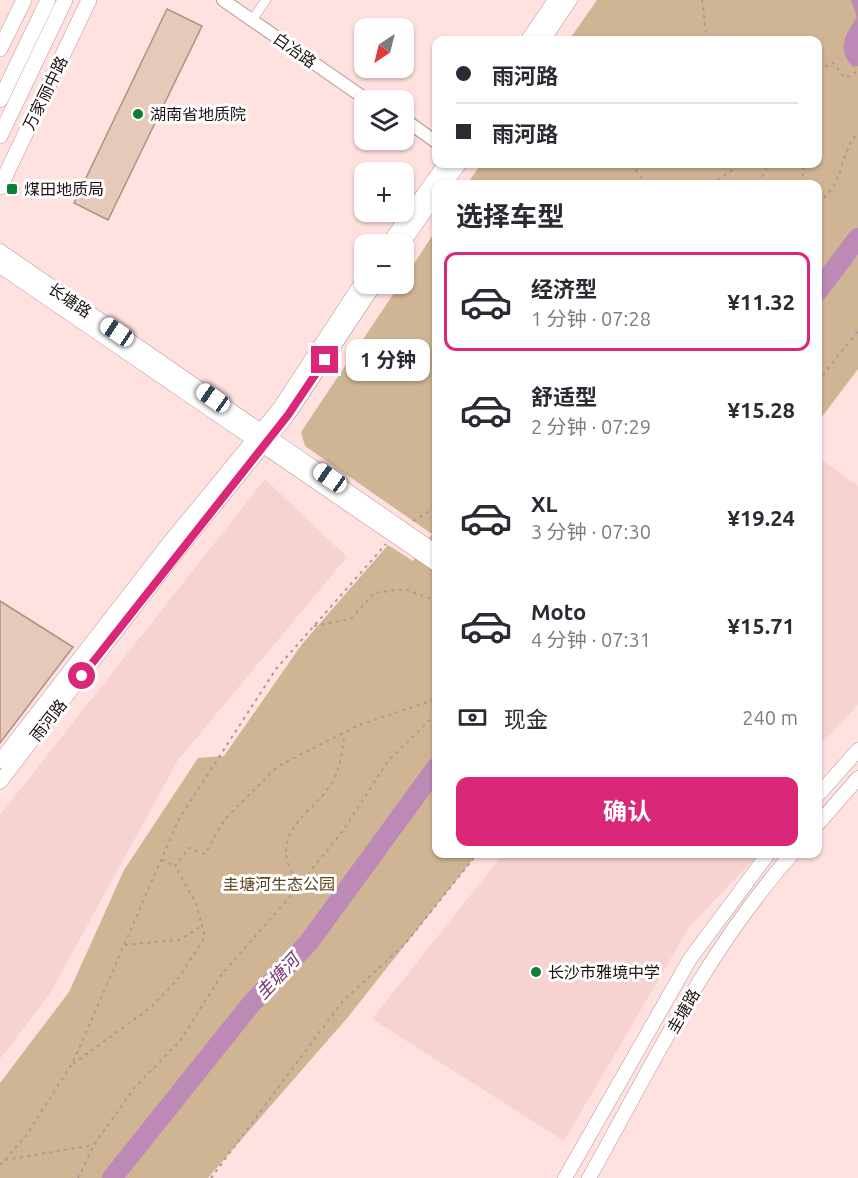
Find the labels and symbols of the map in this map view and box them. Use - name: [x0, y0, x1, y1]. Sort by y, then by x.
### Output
- north arrow: [354, 18, 414, 78]
- street label: 白冶路: [270, 29, 320, 71]
- street label: 万家丽中路: [19, 53, 71, 133]
- place label: 湖南省地质院: [150, 105, 246, 123]
- marker: 湖南省地质院: [131, 107, 145, 121]
- place label: 煤田地质局: [24, 180, 104, 198]
- marker: 煤田地质局: [5, 182, 19, 196]
- street label: 长塘路: [45, 279, 95, 321]
- car: [97, 314, 137, 350]
- callout: 1 分钟: [346, 339, 430, 381]
- route end: [311, 346, 338, 373]
- car: [193, 380, 233, 416]
- car: [310, 460, 350, 496]
- route start: [68, 662, 95, 689]
- street label: 雨河路: [26, 696, 70, 744]
- park label: 圭塘河生态公园: [223, 875, 335, 893]
- water label: 圭塘河: [251, 947, 305, 1003]
- place label: 长沙市雅境中学: [548, 963, 660, 981]
- marker: 长沙市雅境中学: [529, 965, 543, 979]
- street label: 圭塘路: [663, 986, 703, 1036]

